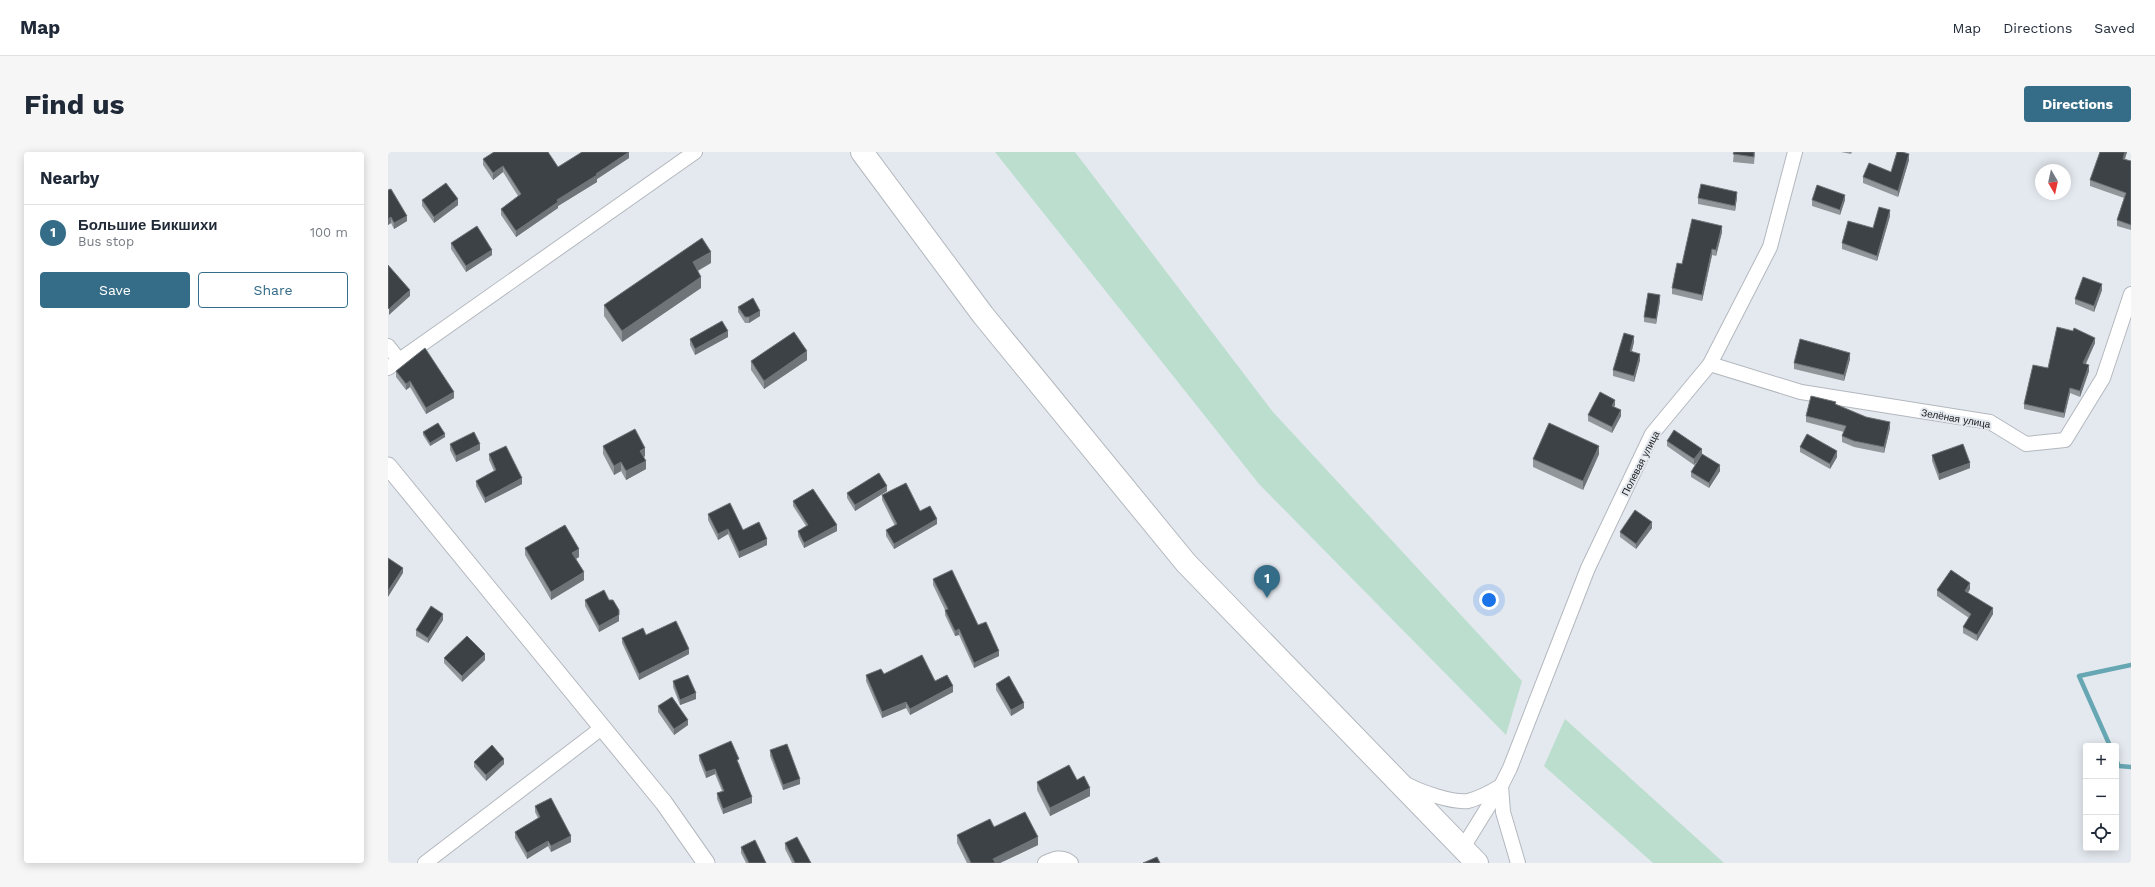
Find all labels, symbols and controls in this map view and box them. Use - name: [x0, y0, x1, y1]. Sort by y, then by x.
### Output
- text: Map: [20, 16, 60, 39]
- text: Map: [1953, 20, 1981, 36]
- text: Directions: [2003, 20, 2072, 36]
- text: Saved: [2094, 20, 2135, 36]
- button: Directions: [2024, 86, 2131, 122]
- text: Find us: [24, 88, 124, 121]
- north arrow: [2035, 164, 2071, 200]
- text: Nearby: [40, 168, 99, 188]
- text: Большие Бикшихи: [78, 216, 217, 234]
- text: 1: [50, 225, 56, 240]
- text: 100 m: [310, 225, 348, 240]
- text: Bus stop: [78, 234, 134, 249]
- button: Save: [40, 272, 190, 308]
- button: Share: [198, 272, 348, 308]
- street label: Зелёная улица: [1920, 407, 1992, 430]
- street label: Полевая улица: [1619, 429, 1662, 497]
- pin: 1: [1254, 565, 1280, 598]
- your location: [1479, 590, 1499, 610]
- map controls: [2083, 743, 2119, 851]
- button: +: [2083, 743, 2119, 779]
- button: −: [2083, 779, 2119, 815]
- button: locate: [2083, 815, 2119, 851]

